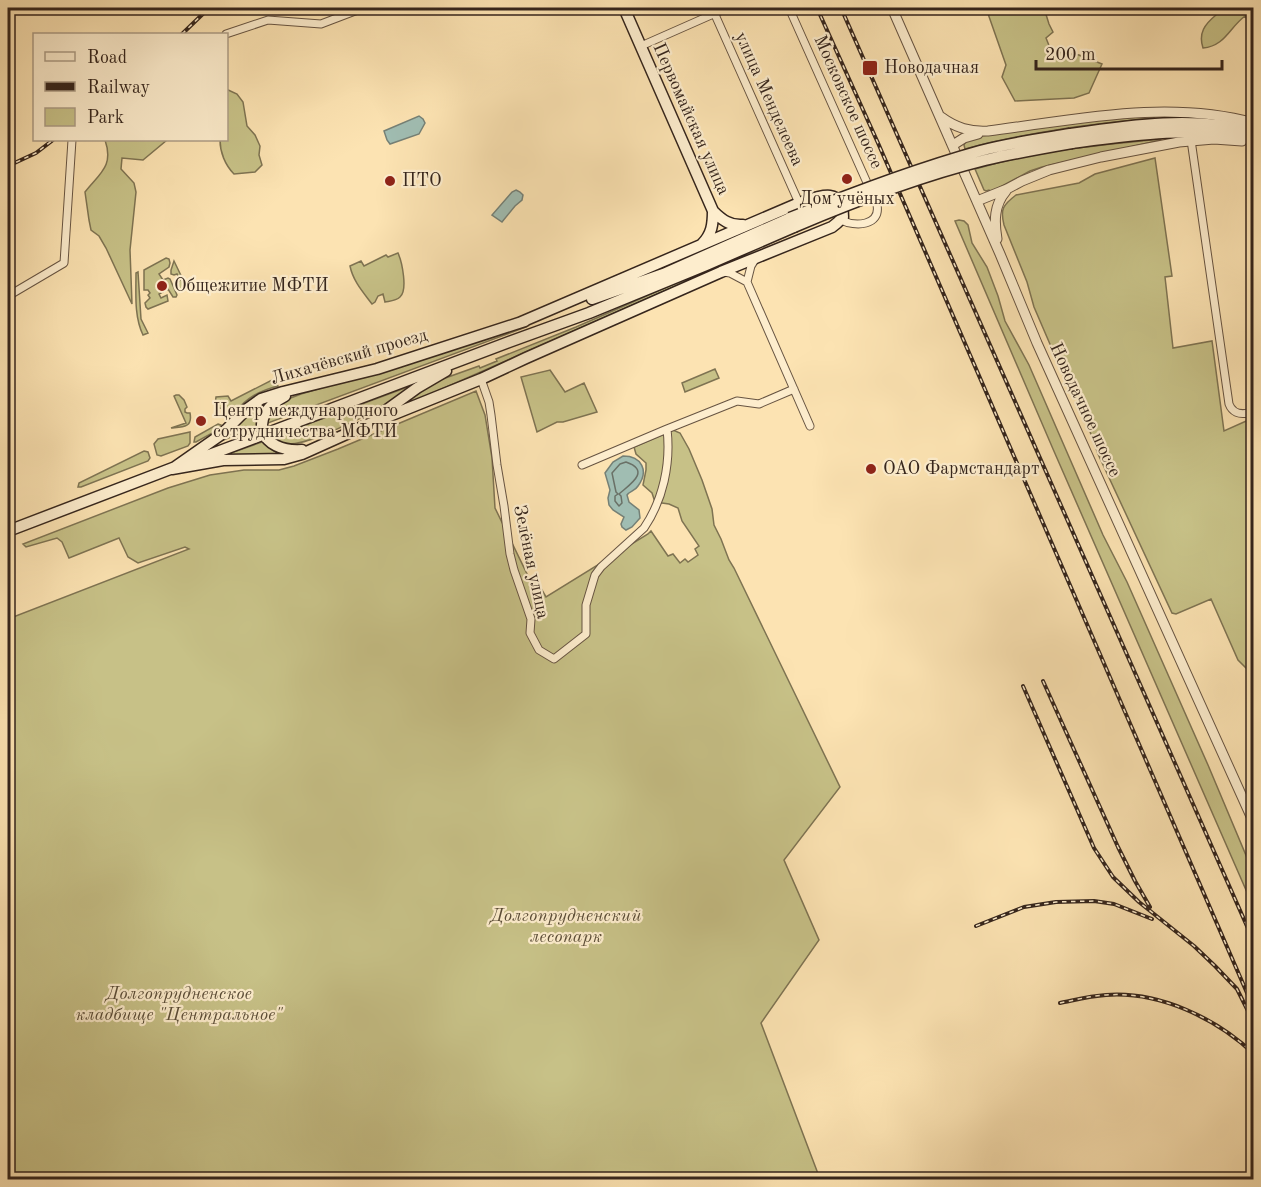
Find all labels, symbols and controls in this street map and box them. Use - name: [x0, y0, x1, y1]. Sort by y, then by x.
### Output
- street label: улица Менделеева: [731, 29, 807, 169]
- street label: Московское шоссе: [810, 32, 886, 172]
- legend: [33, 33, 228, 141]
- scale bar: [1036, 33, 1222, 71]
- street label: Первомайская улица: [649, 40, 733, 198]
- text: 200 m: [1045, 46, 1096, 64]
- text: Road: [87, 49, 127, 67]
- marker: Новодачная: [861, 59, 879, 77]
- place label: Новодачная: [884, 59, 979, 77]
- text: Railway: [87, 79, 150, 97]
- text: Park: [87, 109, 124, 127]
- place label: ПТО: [402, 172, 442, 190]
- marker: Дом учёных: [840, 172, 854, 186]
- marker: ПТО: [383, 174, 397, 188]
- place label: Дом учёных: [799, 190, 895, 208]
- place label: Общежитие МФТИ: [174, 277, 329, 295]
- marker: Общежитие МФТИ: [155, 279, 169, 293]
- street label: Лихачёвский проезд: [269, 326, 430, 388]
- street label: Новодачное шоссе: [1046, 340, 1124, 480]
- place label: Центр международного сотрудничества МФТИ: [213, 402, 398, 441]
- marker: Центр международного сотрудничества МФТИ: [194, 414, 208, 428]
- place label: ОАО Фармстандарт: [883, 460, 1039, 478]
- marker: ОАО Фармстандарт: [864, 462, 878, 476]
- street label: Зелёная улица: [510, 503, 552, 621]
- park label: Долгопрудненский лесопарк: [489, 907, 641, 946]
- park label: Долгопрудненское кладбище "Центральное": [75, 985, 283, 1024]

